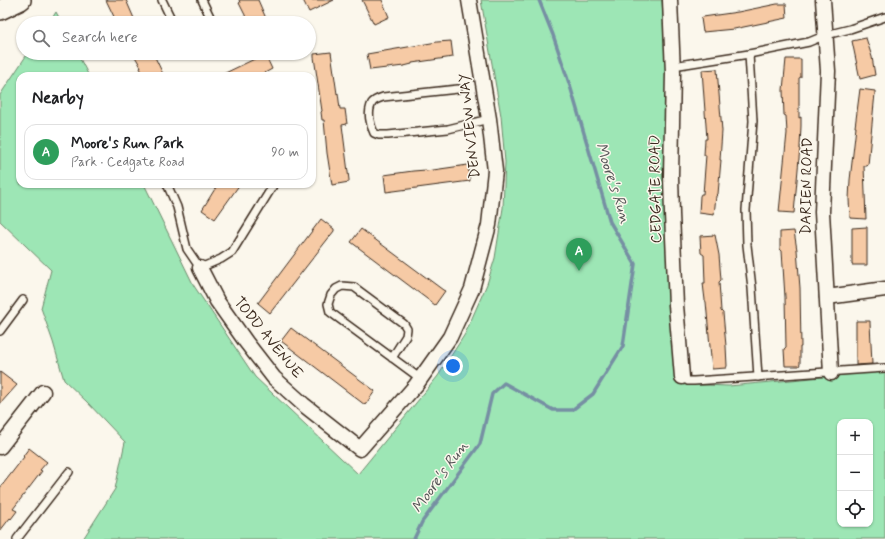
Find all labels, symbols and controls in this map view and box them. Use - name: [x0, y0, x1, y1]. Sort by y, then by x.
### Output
- search box: [16, 16, 316, 60]
- icon: search: [30, 27, 52, 49]
- text: Search here: [62, 28, 138, 48]
- street label: DENVIEW WAY: [455, 72, 485, 180]
- text: Nearby: [32, 87, 84, 109]
- text: Moore's Run Park: [71, 134, 184, 154]
- street label: CEDGATE ROAD: [645, 134, 667, 244]
- street label: DARIEN ROAD: [796, 137, 818, 235]
- water label: Moore's Run: [590, 140, 636, 227]
- text: A: [42, 144, 50, 161]
- text: 90 m: [271, 144, 299, 161]
- text: Park · Cedgate Road: [71, 154, 185, 171]
- pin: A: [566, 238, 592, 271]
- street label: TODD AVENUE: [229, 293, 307, 383]
- your location: [443, 356, 463, 376]
- map controls: [837, 419, 873, 527]
- button: +: [837, 419, 873, 455]
- water label: Moore's Run: [407, 436, 473, 517]
- button: −: [837, 455, 873, 491]
- button: locate: [837, 491, 873, 527]

